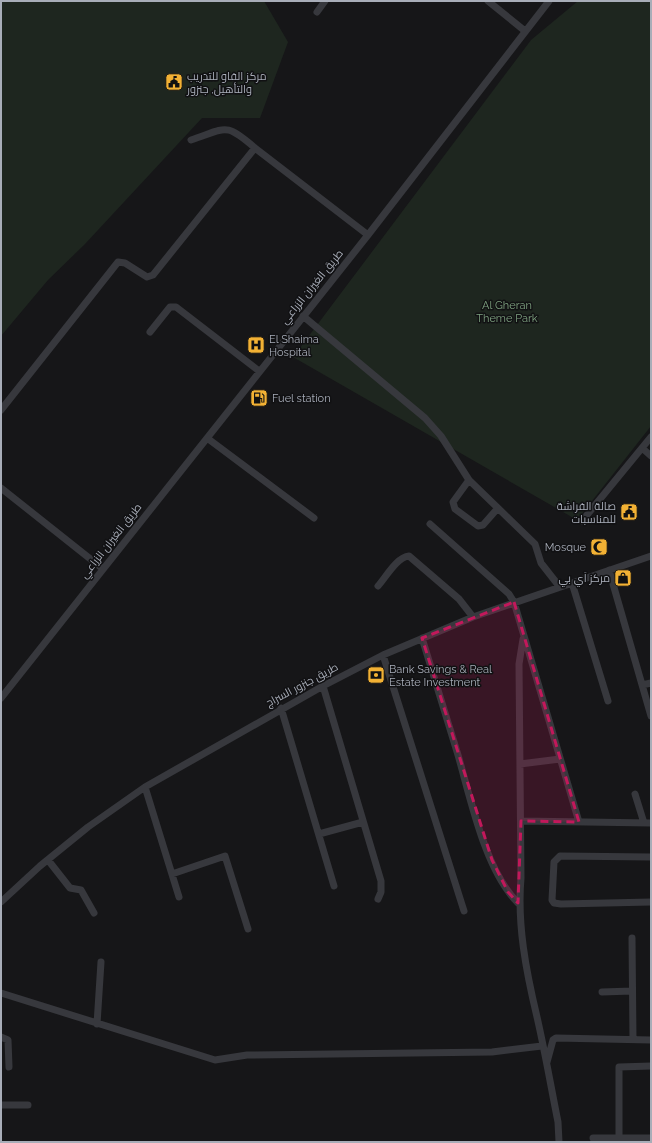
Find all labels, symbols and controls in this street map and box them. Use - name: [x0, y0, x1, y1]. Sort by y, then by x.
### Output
- place label: مركز الفاو للتدريب والتأهيل, جنزور: [186, 70, 267, 96]
- public building icon: مركز الفاو للتدريب والتأهيل, جنزور: [164, 72, 184, 92]
- street label: طريق الغيران الزراعي: [278, 247, 348, 328]
- park label: Al Gheran Theme Park: [476, 299, 538, 325]
- place label: El Shaima Hospital: [269, 333, 319, 359]
- hospital icon: El Shaima Hospital: [246, 335, 266, 355]
- fuel station icon: Fuel station: [249, 388, 269, 408]
- place label: Fuel station: [272, 392, 331, 405]
- place label: صالة الفراشة للمناسبات: [557, 500, 616, 526]
- street label: طريق الغيران الزراعي: [78, 501, 146, 582]
- public building icon: صالة الفراشة للمناسبات: [619, 502, 639, 522]
- mosque icon: Mosque: [589, 537, 609, 557]
- place label: Mosque: [545, 541, 587, 554]
- shop icon: مركز اَي بي: [613, 568, 633, 588]
- place label: مركز اَي بي: [558, 572, 610, 587]
- street label: طريق جنزور السراج: [264, 660, 341, 710]
- place label: Bank Savings & Real Estate Investment: [389, 663, 492, 689]
- bank icon: Bank Savings & Real Estate Investment: [366, 665, 386, 685]

